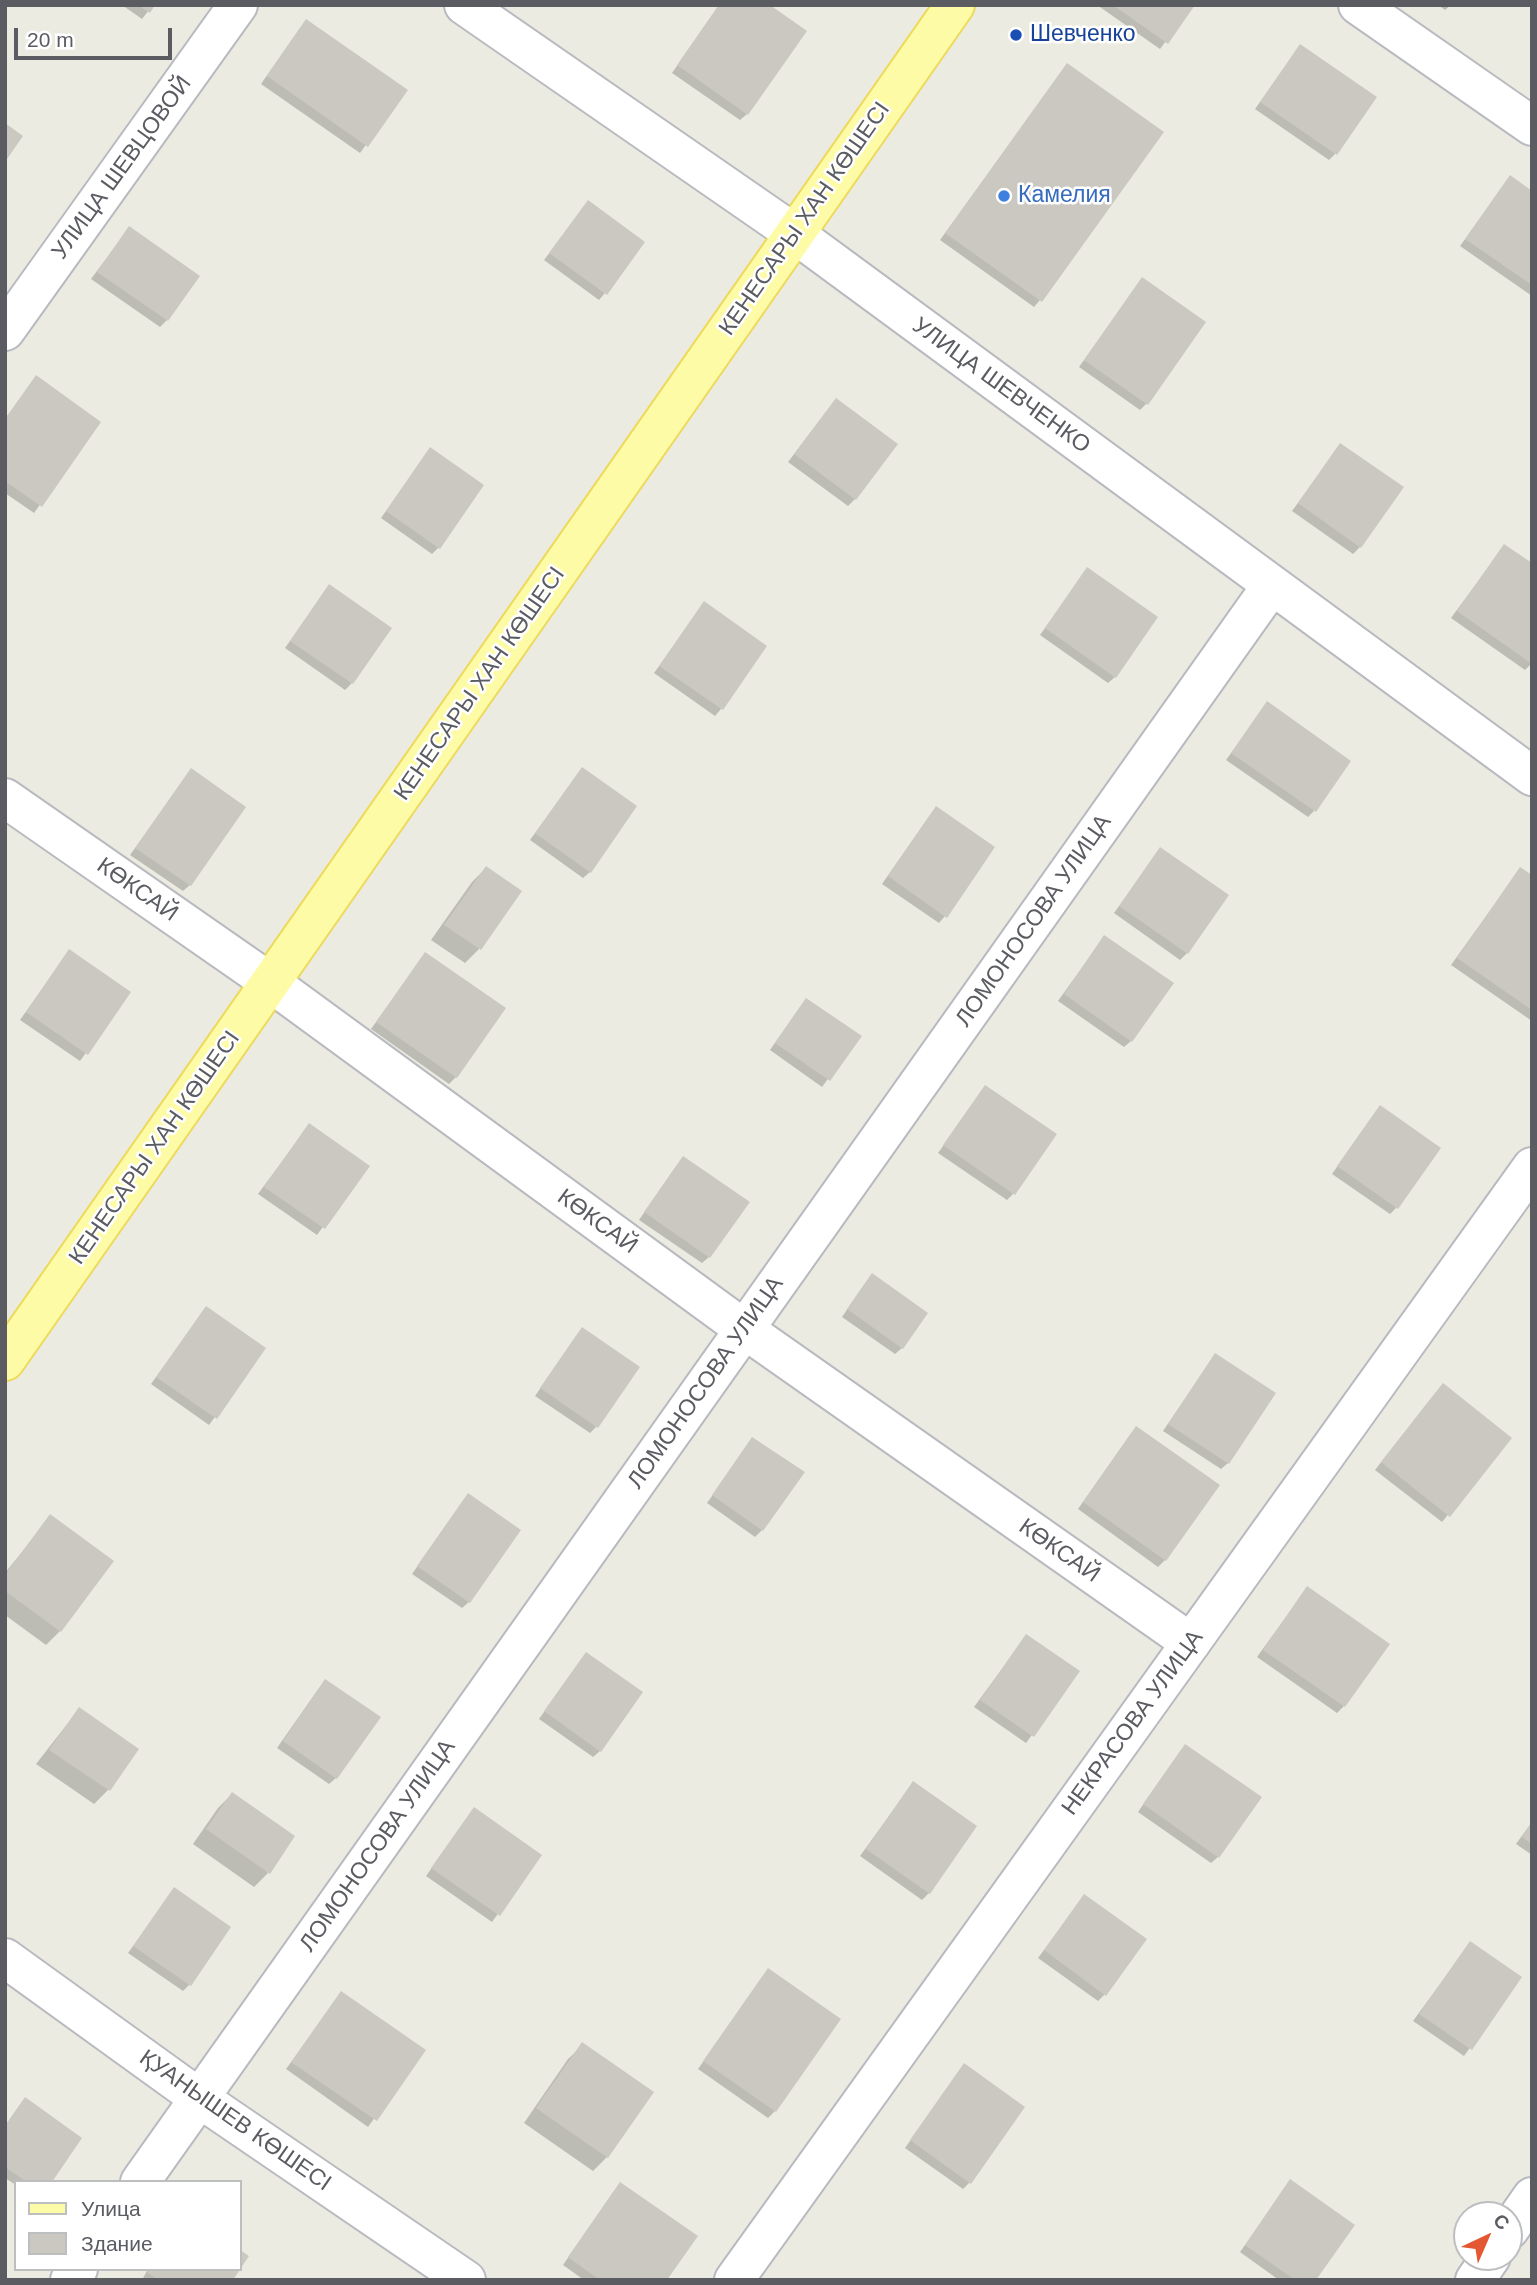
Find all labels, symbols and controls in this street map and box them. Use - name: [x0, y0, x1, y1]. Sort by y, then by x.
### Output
- scale bar: [18, 14, 175, 58]
- place label: Шевченко: [1030, 21, 1136, 49]
- marker: Шевченко: [1008, 27, 1024, 43]
- text: 20 m: [27, 28, 74, 51]
- street label: УЛИЦА ШЕВЦОВОЙ: [46, 71, 198, 265]
- street label: КЕНЕСАРЫ ХАН КӨШЕСІ: [714, 97, 896, 341]
- place label: Камелия: [1018, 182, 1111, 210]
- marker: Камелия: [996, 188, 1012, 204]
- street label: УЛИЦА ШЕВЧЕНКО: [907, 312, 1095, 460]
- street label: КЕНЕСАРЫ ХАН КӨШЕСІ: [389, 562, 571, 806]
- street label: ЛОМОНОСОВА УЛИЦА: [950, 810, 1118, 1032]
- street label: КӨКСАЙ: [91, 852, 183, 928]
- street label: КЕНЕСАРЫ ХАН КӨШЕСІ: [64, 1026, 246, 1270]
- street label: КӨКСАЙ: [552, 1184, 642, 1260]
- street label: ЛОМОНОСОВА УЛИЦА: [622, 1272, 790, 1494]
- street label: КӨКСАЙ: [1013, 1513, 1105, 1589]
- street label: НЕКРАСОВА УЛИЦА: [1057, 1625, 1209, 1821]
- street label: ЛОМОНОСОВА УЛИЦА: [294, 1735, 462, 1957]
- street label: ҚУАНЫШЕВ КӨШЕСІ: [134, 2044, 336, 2198]
- legend: [14, 2180, 242, 2271]
- text: Улица: [81, 2197, 141, 2220]
- north arrow: [1453, 2201, 1523, 2271]
- text: С: [1489, 2210, 1514, 2234]
- text: Здание: [81, 2232, 153, 2255]

